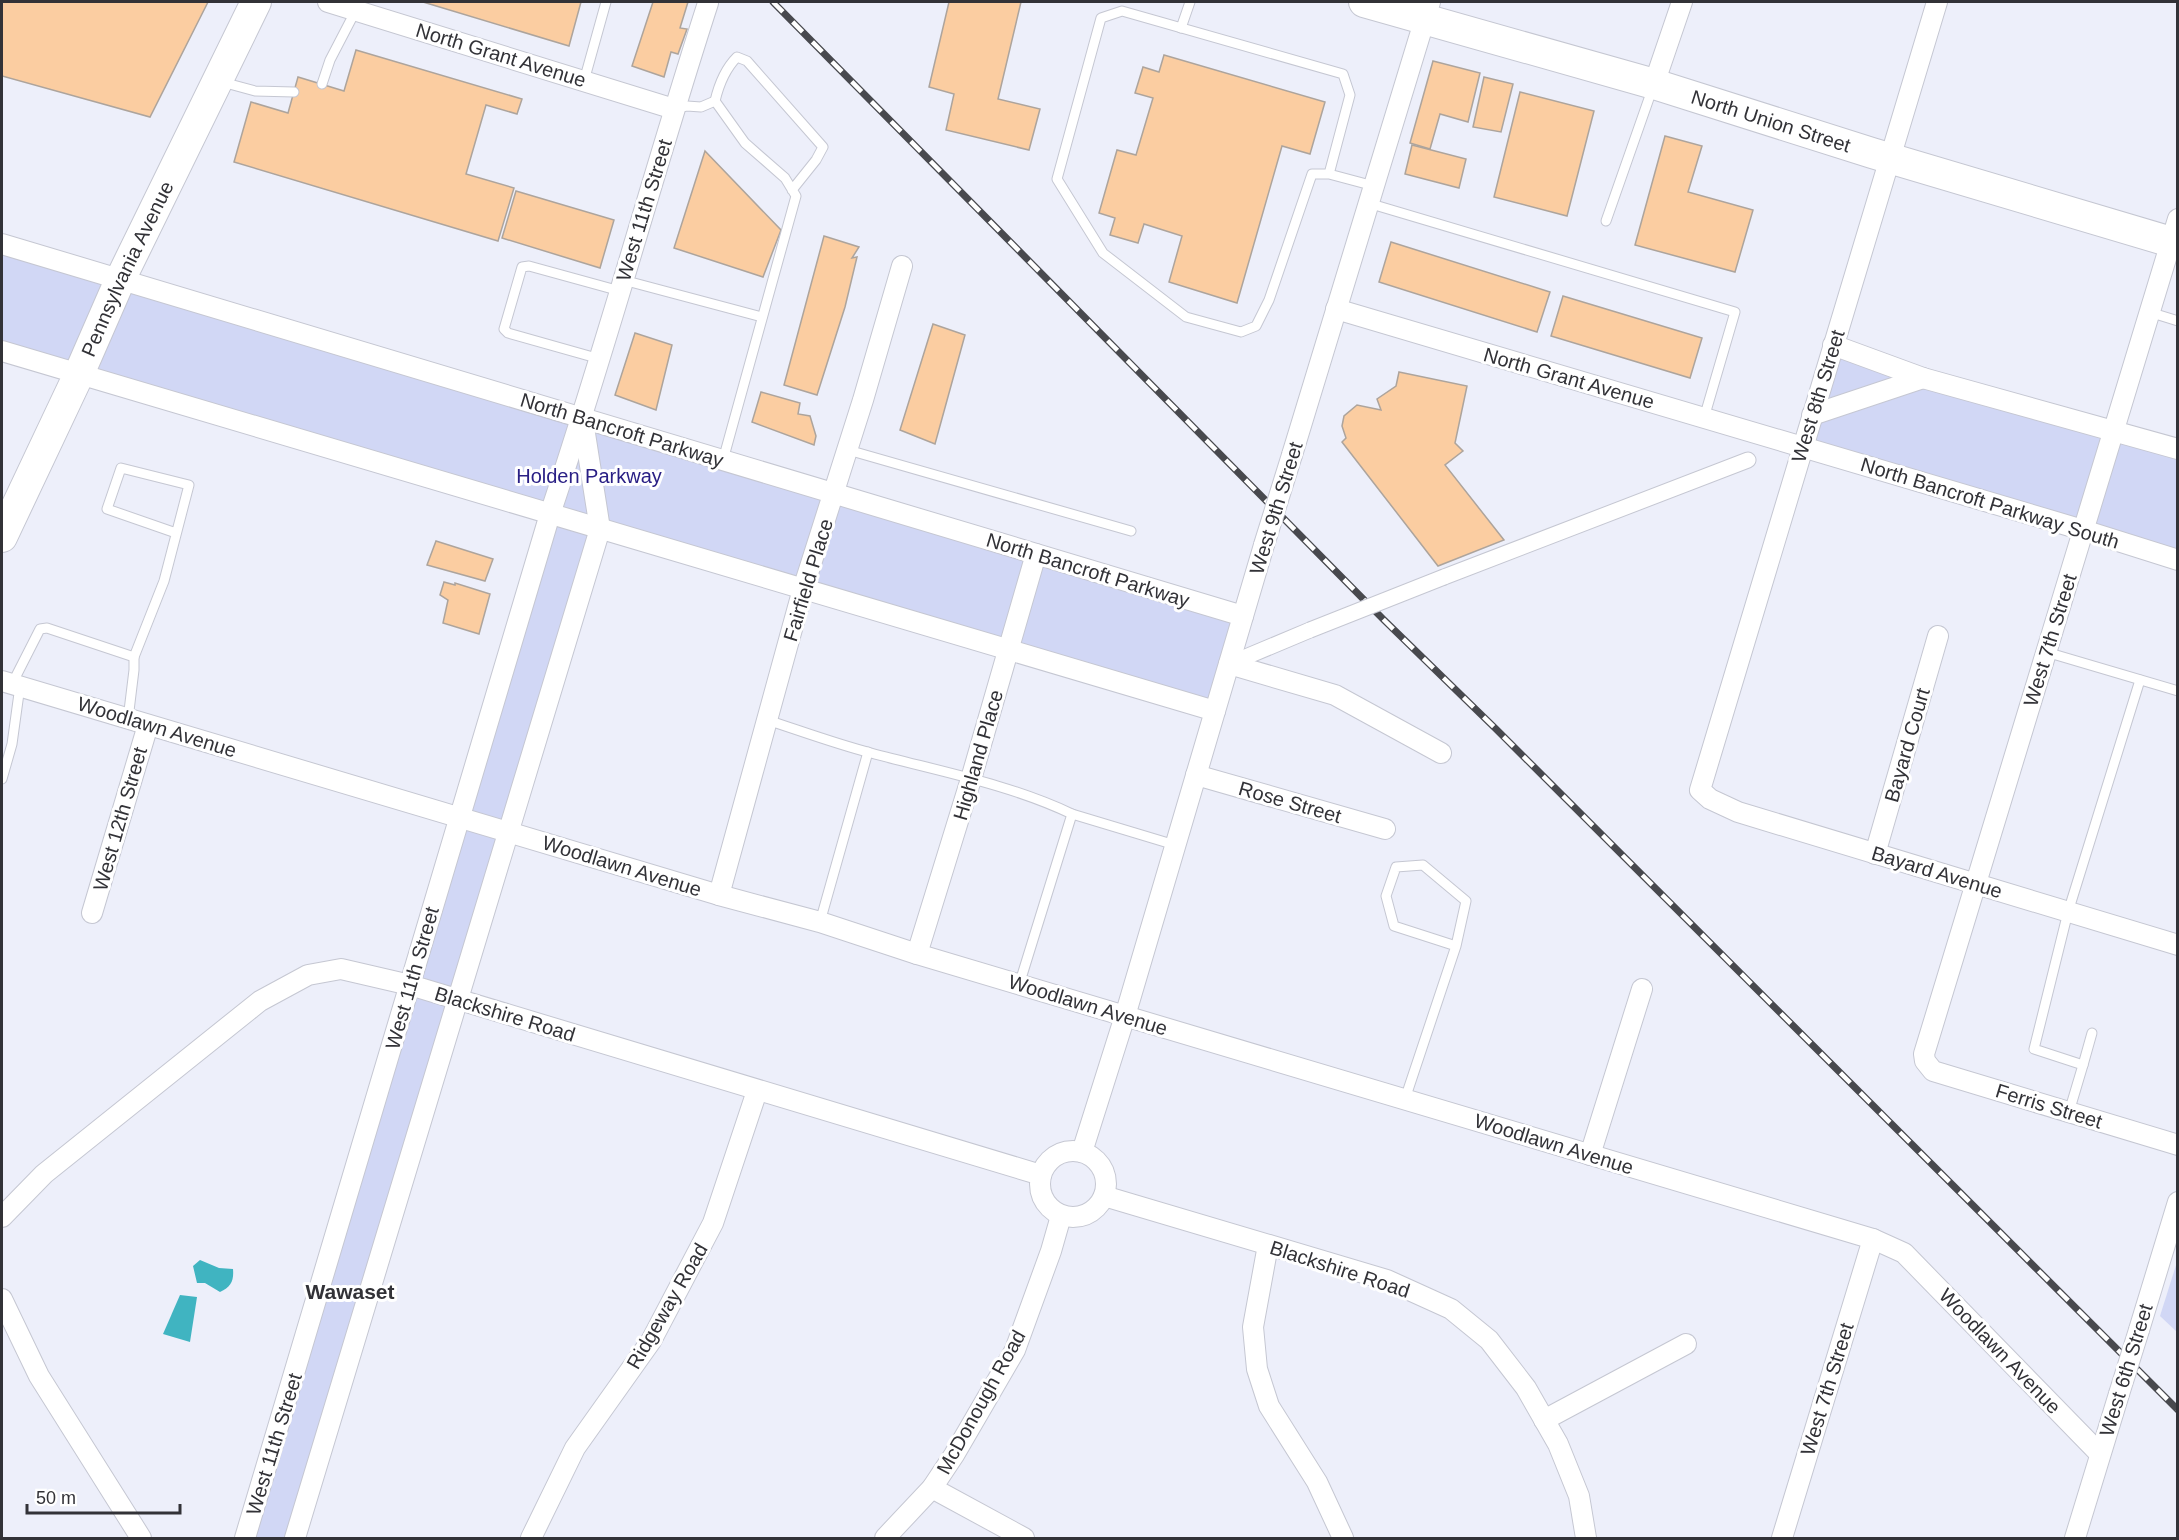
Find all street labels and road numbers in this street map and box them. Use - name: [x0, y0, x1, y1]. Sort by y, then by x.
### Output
- street label: North Grant Avenue: [413, 19, 589, 91]
- street label: North Union Street: [1689, 86, 1854, 157]
- street label: West 11th Street: [612, 136, 676, 284]
- street label: Pennsylvania Avenue: [77, 178, 178, 360]
- street label: West 8th Street: [1787, 327, 1849, 465]
- street label: North Grant Avenue: [1481, 343, 1657, 413]
- street label: North Bancroft Parkway: [518, 389, 726, 471]
- street label: West 9th Street: [1245, 439, 1307, 577]
- street label: North Bancroft Parkway South: [1858, 453, 2122, 553]
- street label: Fairfield Place: [779, 516, 837, 644]
- street label: North Bancroft Parkway: [984, 529, 1192, 611]
- street label: West 7th Street: [2019, 571, 2081, 709]
- street label: Bayard Court: [1880, 685, 1934, 805]
- street label: Highland Place: [949, 687, 1007, 823]
- street label: Woodlawn Avenue: [75, 692, 239, 762]
- street label: West 12th Street: [89, 744, 151, 893]
- street label: Rose Street: [1236, 777, 1344, 827]
- street label: Woodlawn Avenue: [540, 831, 704, 901]
- street label: Bayard Avenue: [1869, 842, 2005, 902]
- street label: West 11th Street: [381, 904, 443, 1052]
- street label: Woodlawn Avenue: [1006, 970, 1170, 1040]
- street label: Blackshire Road: [432, 982, 578, 1046]
- street label: Ferris Street: [1993, 1079, 2105, 1133]
- street label: Woodlawn Avenue: [1472, 1109, 1636, 1179]
- street label: Blackshire Road: [1267, 1236, 1413, 1302]
- street label: Ridgeway Road: [622, 1239, 712, 1373]
- street label: Woodlawn Avenue: [1935, 1284, 2065, 1418]
- street label: West 6th Street: [2095, 1301, 2157, 1439]
- street label: West 7th Street: [1796, 1320, 1858, 1458]
- street label: McDonough Road: [932, 1326, 1030, 1478]
- street label: West 11th Street: [242, 1370, 306, 1518]

